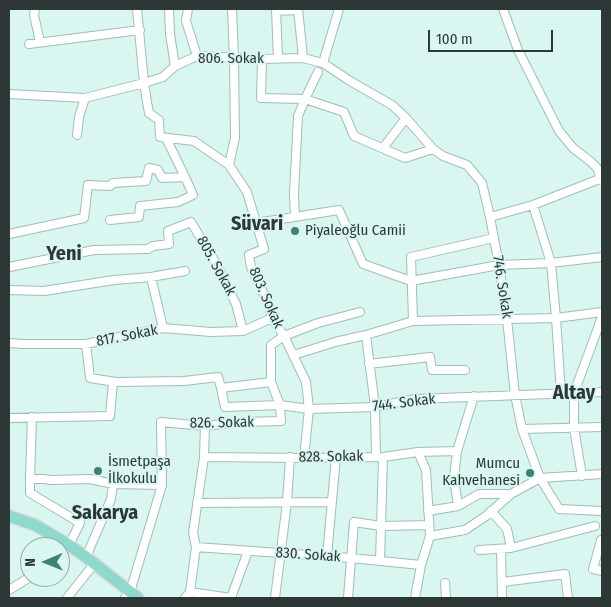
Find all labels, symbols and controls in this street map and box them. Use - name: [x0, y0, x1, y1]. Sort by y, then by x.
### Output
- scale bar: [431, 20, 556, 52]
- text: 100 m: [436, 30, 473, 48]
- street label: 806. Sokak: [198, 50, 264, 68]
- district label: Süvari: [231, 212, 283, 236]
- place label: Piyaleoğlu Camii: [305, 222, 406, 240]
- marker: Piyaleoğlu Camii: [289, 225, 301, 237]
- street label: 805. Sokak: [192, 233, 240, 299]
- district label: Yeni: [46, 242, 82, 266]
- street label: 746. Sokak: [488, 254, 516, 320]
- street label: 803. Sokak: [245, 265, 287, 331]
- street label: 817. Sokak: [95, 321, 159, 351]
- district label: Altay: [553, 381, 595, 405]
- street label: 744. Sokak: [372, 390, 436, 416]
- street label: 826. Sokak: [190, 413, 254, 433]
- street label: 828. Sokak: [299, 447, 363, 467]
- place label: İsmetpaşa İlkokulu: [108, 453, 171, 488]
- place label: Mumcu Kahvehanesi: [442, 455, 520, 490]
- marker: İsmetpaşa İlkokulu: [92, 465, 104, 477]
- marker: Mumcu Kahvehanesi: [524, 467, 536, 479]
- district label: Sakarya: [72, 501, 138, 525]
- north arrow: [20, 537, 70, 587]
- street label: 830. Sokak: [275, 544, 341, 566]
- text: N: [22, 558, 39, 567]

